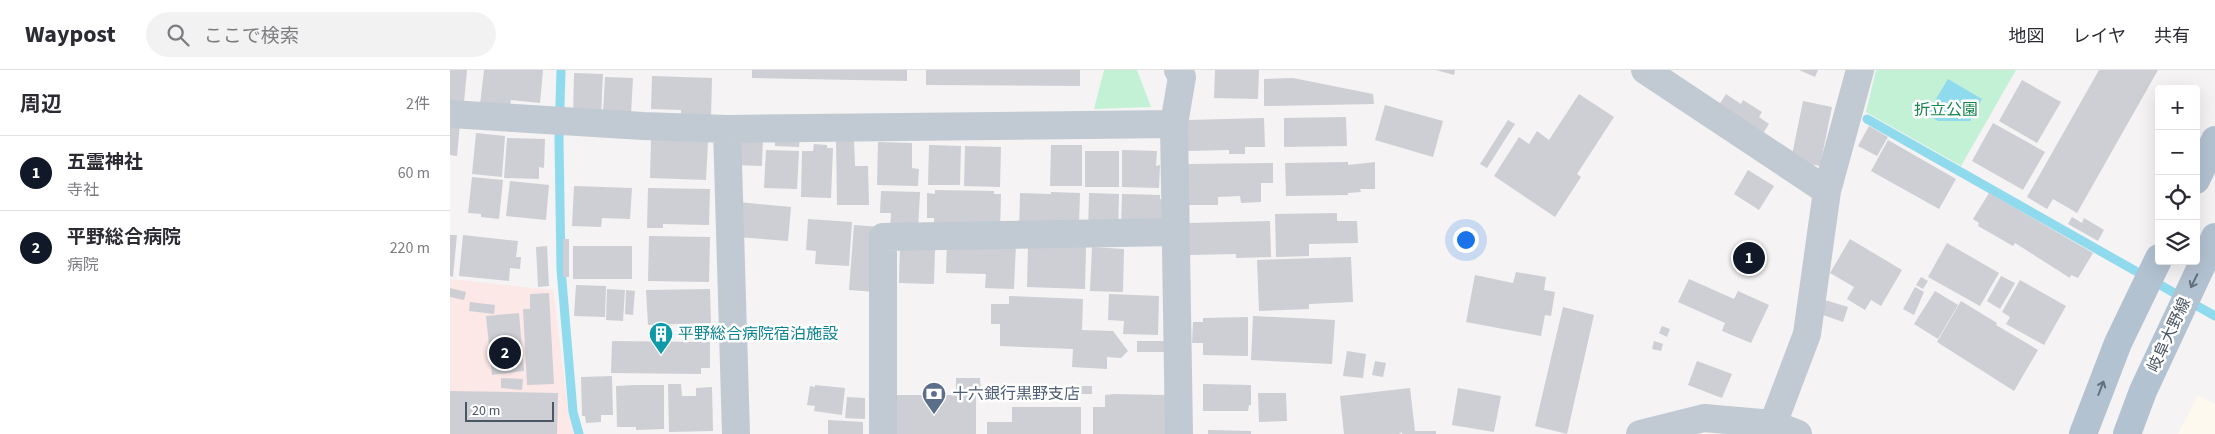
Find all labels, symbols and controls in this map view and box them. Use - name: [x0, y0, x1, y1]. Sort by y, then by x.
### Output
- search box: [146, 12, 496, 57]
- text: Waypost: [25, 17, 116, 52]
- icon: search: [164, 21, 192, 49]
- text: ここで検索: [204, 23, 299, 50]
- text: 地図: [2009, 24, 2045, 49]
- text: レイヤ: [2073, 24, 2126, 49]
- text: 共有: [2154, 24, 2190, 49]
- map controls: [2155, 85, 2200, 265]
- button: +: [2155, 85, 2200, 130]
- text: 周辺: [20, 89, 62, 119]
- text: 2件: [406, 93, 430, 115]
- park label: 折立公園: [1914, 99, 1978, 121]
- button: −: [2155, 130, 2200, 175]
- text: 五霊神社: [67, 149, 143, 176]
- text: 1: [32, 162, 40, 184]
- text: 60 m: [398, 162, 430, 184]
- button: locate: [2155, 175, 2200, 220]
- text: 寺社: [67, 179, 99, 201]
- button: layers: [2155, 220, 2200, 265]
- text: 平野総合病院: [67, 224, 181, 251]
- your location: [1453, 227, 1479, 253]
- text: 2: [32, 237, 40, 259]
- text: 220 m: [390, 237, 430, 259]
- pin: 1: [1733, 239, 1765, 277]
- text: 病院: [67, 254, 99, 276]
- one-way arrow: [2189, 274, 2199, 289]
- street label: 岐阜大野線: [2142, 294, 2196, 376]
- building icon: 平野総合病院宿泊施設: [648, 321, 674, 355]
- place label: 平野総合病院宿泊施設: [678, 323, 838, 345]
- pin: 2: [489, 334, 521, 372]
- bank icon: 十六銀行黒野支店: [921, 381, 947, 415]
- one-way arrow: [2097, 381, 2106, 397]
- place label: 十六銀行黒野支店: [952, 383, 1080, 405]
- scale bar: [465, 399, 554, 422]
- text: 20 m: [472, 401, 500, 421]

